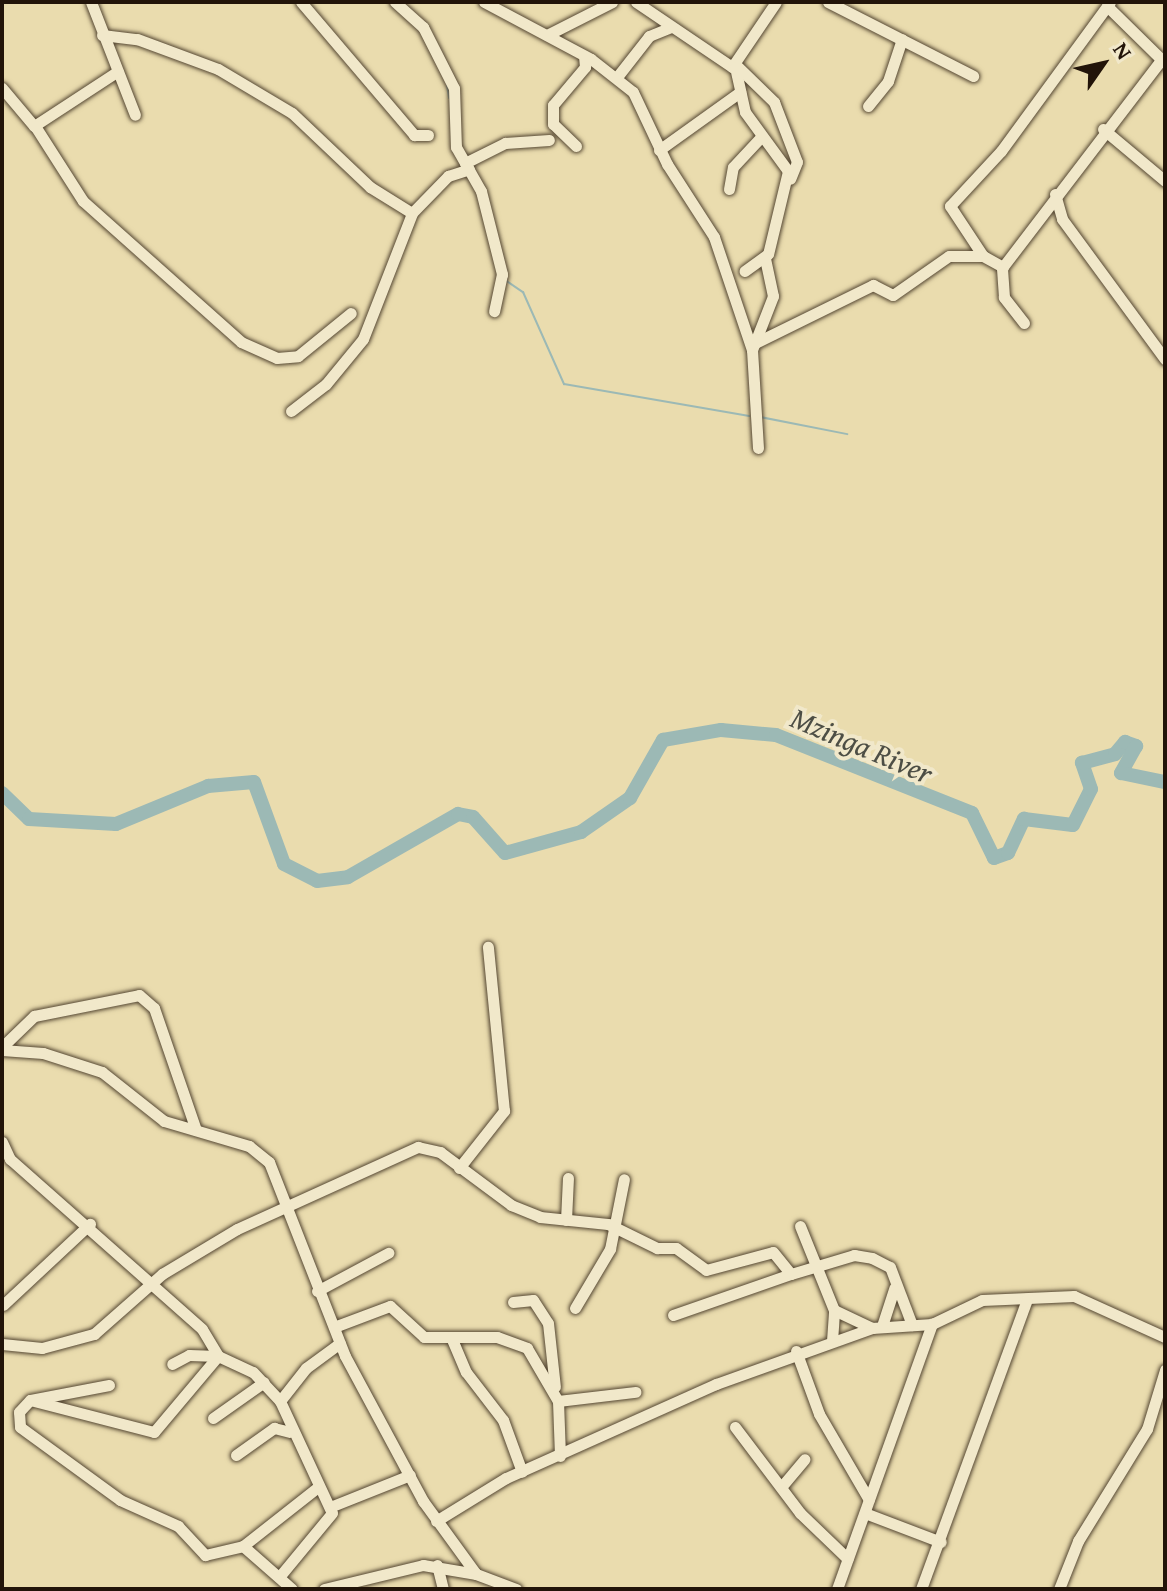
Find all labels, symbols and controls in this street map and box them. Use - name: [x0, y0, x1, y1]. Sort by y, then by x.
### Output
- north arrow: [1063, 24, 1143, 104]
- text: N: [1106, 36, 1140, 66]
- water label: Mzinga River: [786, 699, 938, 791]

